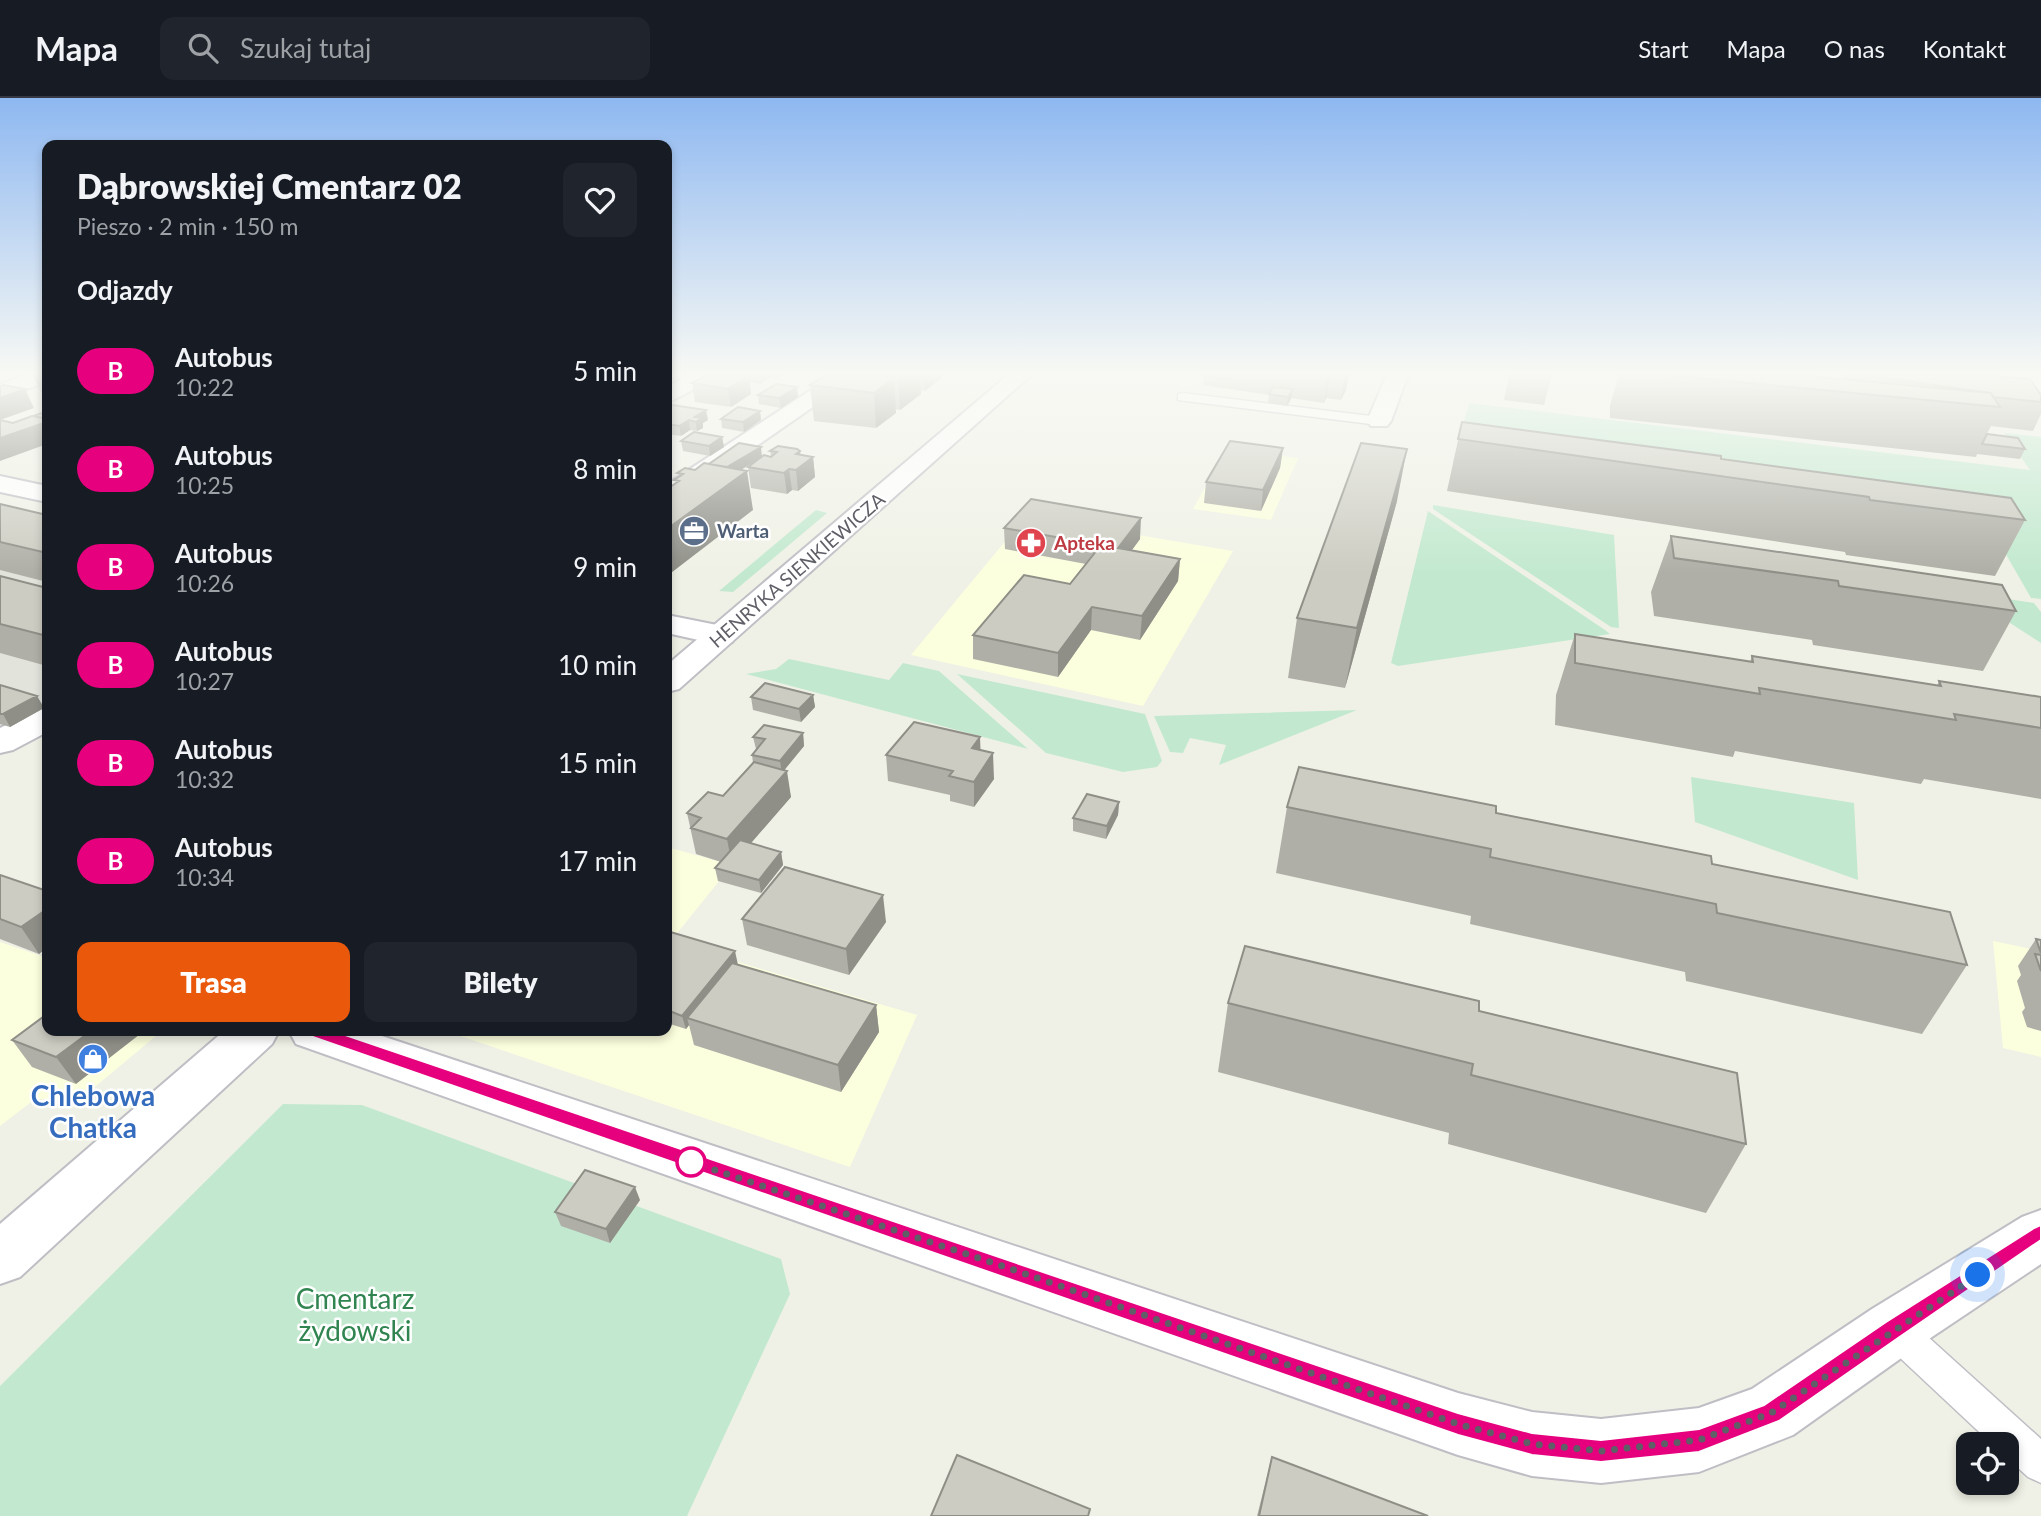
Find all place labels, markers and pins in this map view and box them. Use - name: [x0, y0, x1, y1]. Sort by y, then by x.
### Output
- office icon: Warta: [677, 514, 711, 548]
- place label: Warta: [717, 519, 769, 542]
- pharmacy icon: Apteka: [1014, 526, 1048, 560]
- place label: Apteka: [1053, 531, 1115, 554]
- shop icon: Chlebowa Chatka: [76, 1042, 110, 1076]
- place label: Chlebowa Chatka: [31, 1078, 155, 1144]
- unlabelled marker: [676, 1147, 706, 1177]

